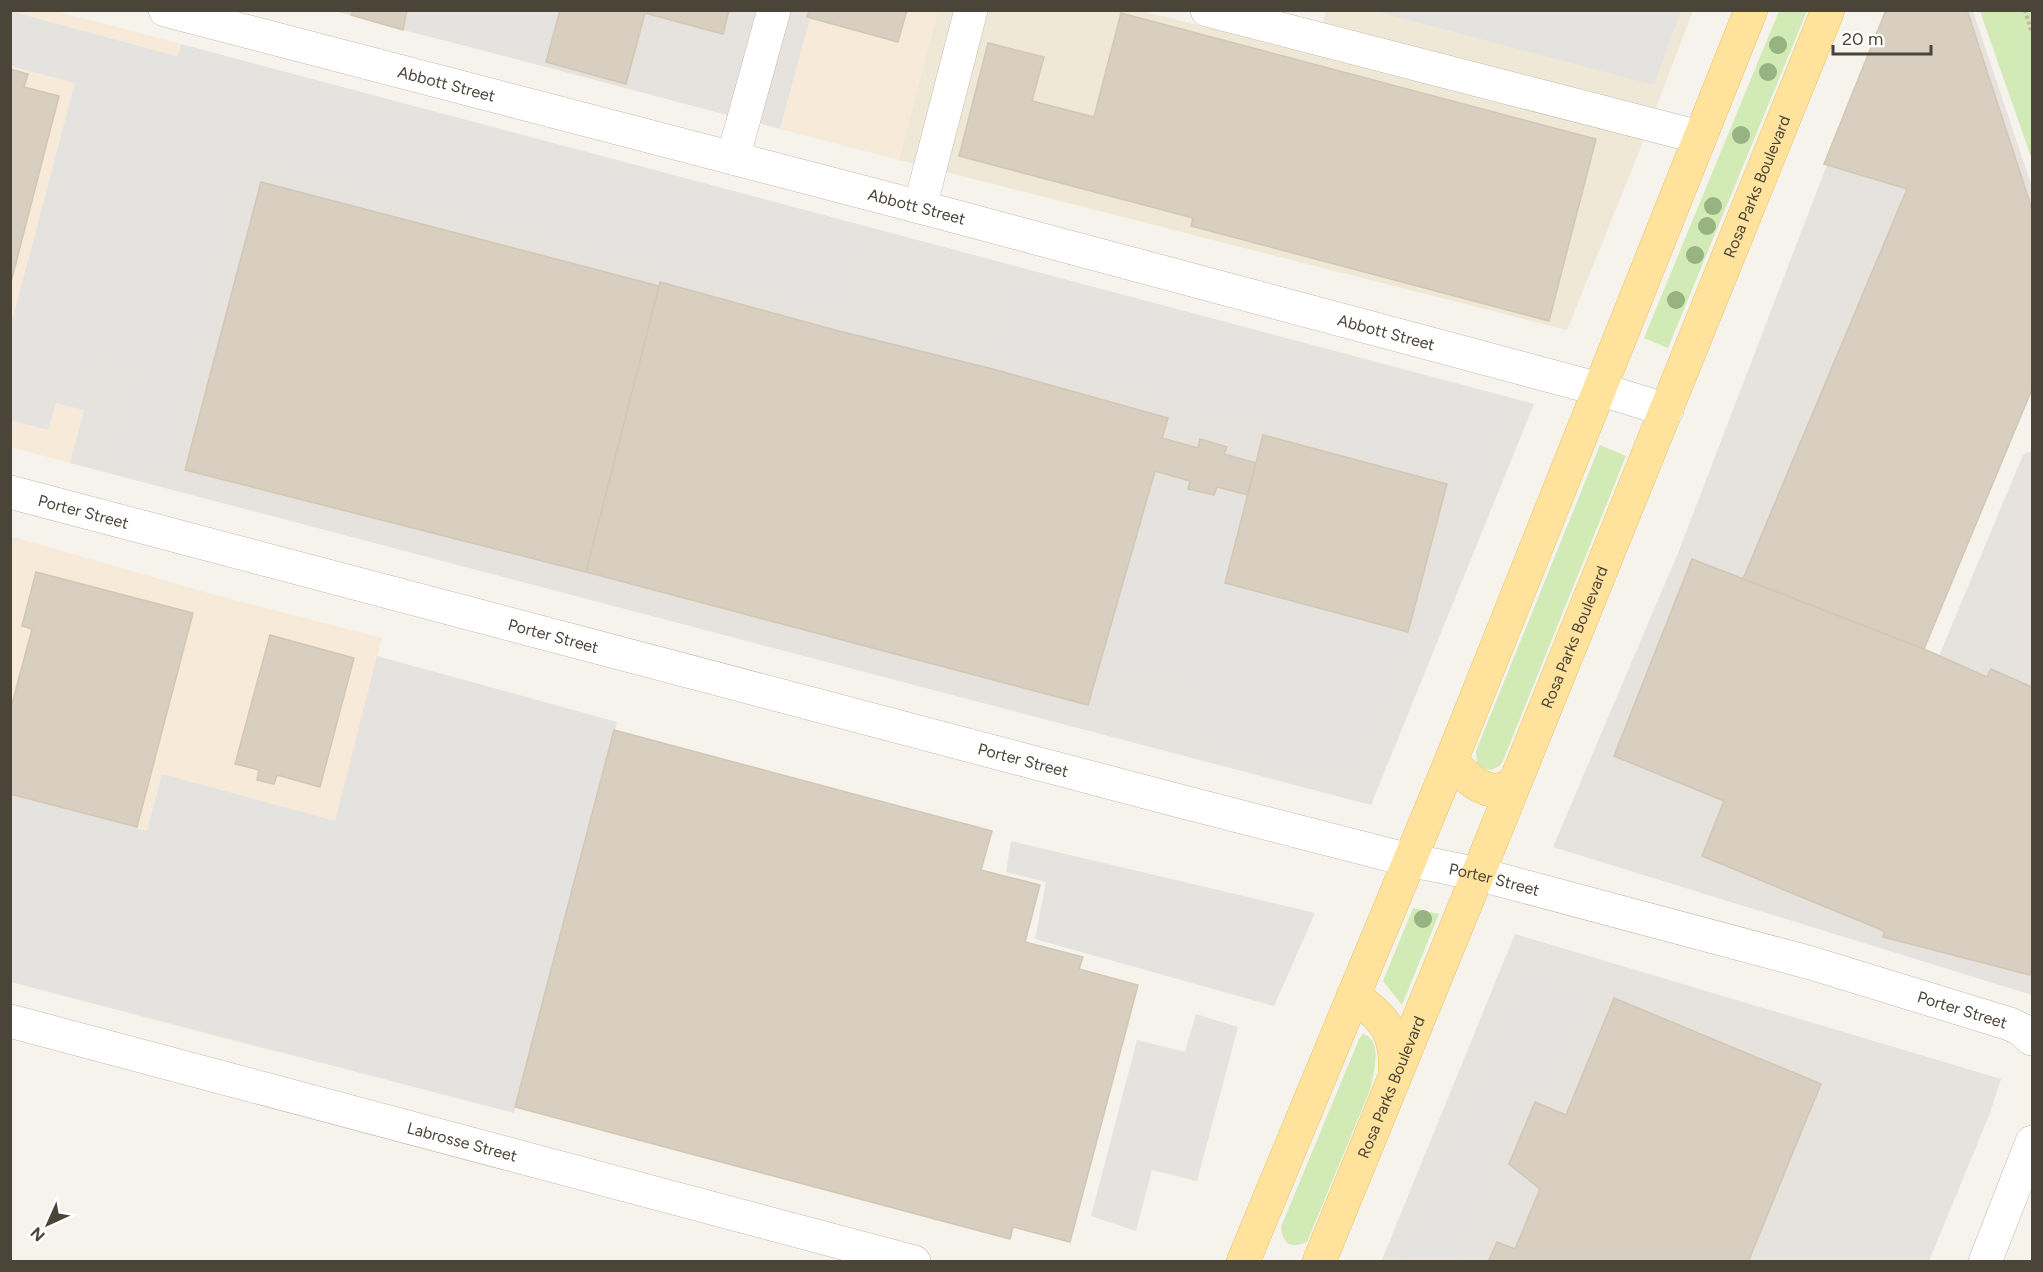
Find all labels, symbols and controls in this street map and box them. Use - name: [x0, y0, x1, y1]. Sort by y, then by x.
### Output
- scale bar: [1833, 18, 1930, 56]
- text: 20 m: [1842, 28, 1883, 50]
- street label: Abbott Street: [396, 62, 497, 105]
- street label: Rosa Parks Boulevard: [1719, 113, 1794, 261]
- street label: Abbott Street: [866, 184, 968, 228]
- street label: Abbott Street: [1336, 310, 1437, 354]
- street label: Porter Street: [36, 490, 131, 532]
- street label: Rosa Parks Boulevard: [1537, 563, 1611, 711]
- street label: Porter Street: [506, 615, 601, 657]
- street label: Porter Street: [976, 739, 1071, 781]
- street label: Porter Street: [1447, 859, 1542, 900]
- street label: Porter Street: [1915, 987, 2010, 1032]
- street label: Rosa Parks Boulevard: [1353, 1013, 1428, 1161]
- street label: Labrosse Street: [405, 1118, 519, 1165]
- north arrow: [18, 1194, 78, 1254]
- text: N: [27, 1223, 49, 1245]

